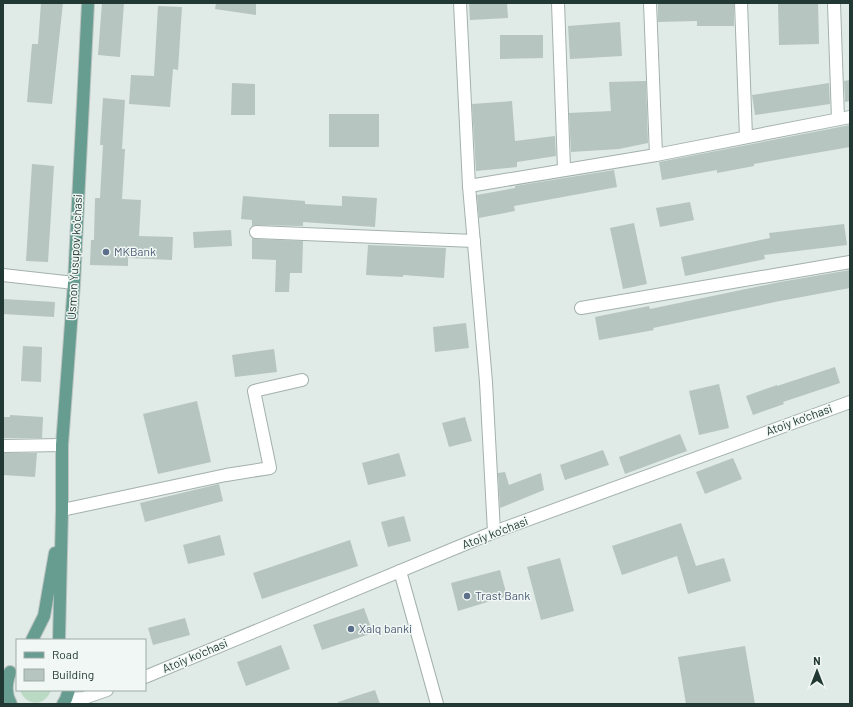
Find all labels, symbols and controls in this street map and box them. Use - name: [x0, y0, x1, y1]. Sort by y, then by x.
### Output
- street label: Usmon Yusupov ko'chasi: [64, 194, 84, 320]
- place label: MKBank: [114, 244, 156, 258]
- marker: MKBank: [101, 247, 111, 257]
- street label: Atoiy ko'chasi: [764, 401, 834, 438]
- street label: Atoiy ko'chasi: [460, 513, 530, 551]
- place label: Trast Bank: [475, 588, 530, 602]
- marker: Trast Bank: [462, 591, 472, 601]
- place label: Xalq banki: [359, 621, 412, 635]
- marker: Xalq banki: [346, 624, 356, 634]
- street label: Atoiy ko'chasi: [160, 635, 229, 675]
- legend: [16, 639, 146, 691]
- text: Road: [52, 647, 79, 661]
- north arrow: [797, 651, 837, 691]
- text: N: [813, 654, 821, 667]
- text: Building: [52, 667, 94, 681]

